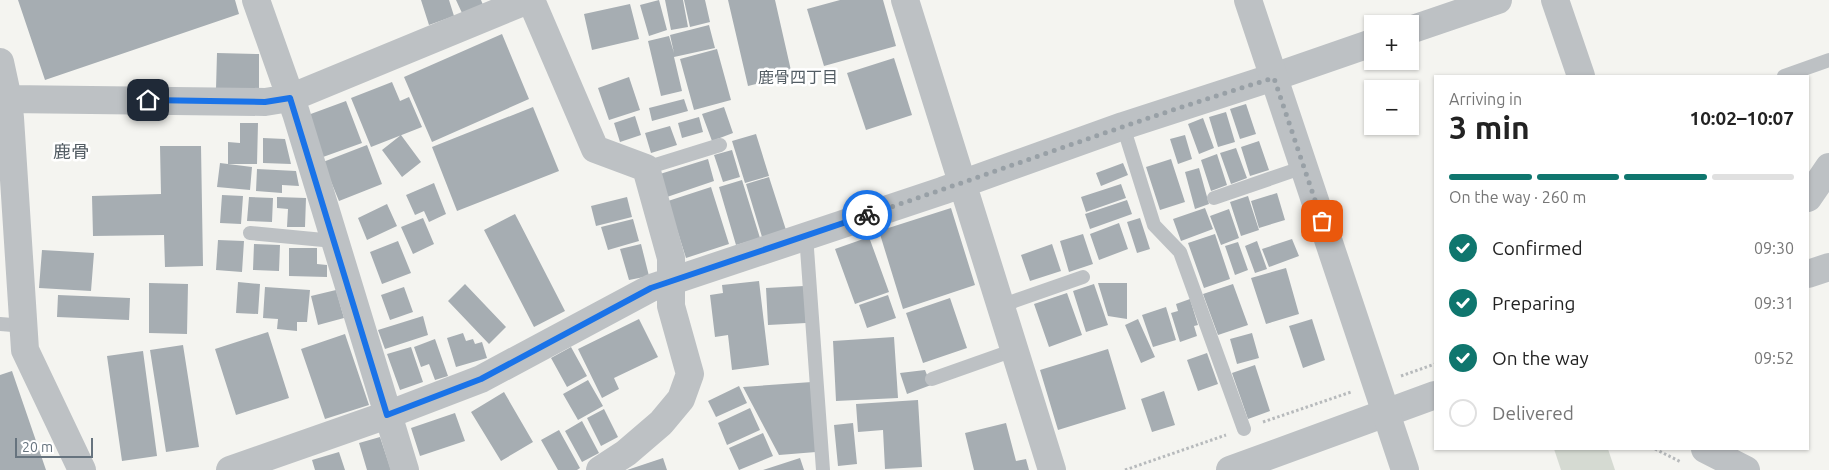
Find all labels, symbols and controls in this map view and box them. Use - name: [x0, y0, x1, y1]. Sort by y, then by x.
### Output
- map controls: [1364, 15, 1419, 135]
- button: +: [1364, 15, 1419, 70]
- district label: 鹿骨四丁目: [758, 68, 838, 86]
- pin: [127, 79, 169, 121]
- button: −: [1364, 80, 1419, 135]
- icon: home: [134, 86, 162, 114]
- text: Arriving in: [1449, 90, 1522, 108]
- text: 10:02–10:07: [1689, 107, 1794, 129]
- text: 3 min: [1449, 109, 1530, 145]
- district label: 鹿骨: [53, 141, 89, 161]
- text: On the way · 260 m: [1449, 188, 1586, 206]
- courier: [842, 190, 892, 240]
- pin: [1301, 200, 1343, 242]
- icon: bike: [853, 201, 881, 229]
- icon: bag: [1308, 207, 1336, 235]
- icon: check: [1449, 234, 1477, 262]
- text: Confirmed: [1492, 237, 1583, 259]
- text: 09:30: [1754, 239, 1794, 257]
- icon: check: [1449, 289, 1477, 317]
- text: Preparing: [1492, 292, 1576, 314]
- text: 09:31: [1754, 294, 1794, 312]
- icon: check: [1449, 344, 1477, 372]
- text: On the way: [1492, 347, 1589, 369]
- text: 09:52: [1754, 349, 1794, 367]
- text: Delivered: [1492, 402, 1574, 424]
- scale bar: [15, 435, 92, 458]
- text: 20 m: [22, 439, 53, 455]

